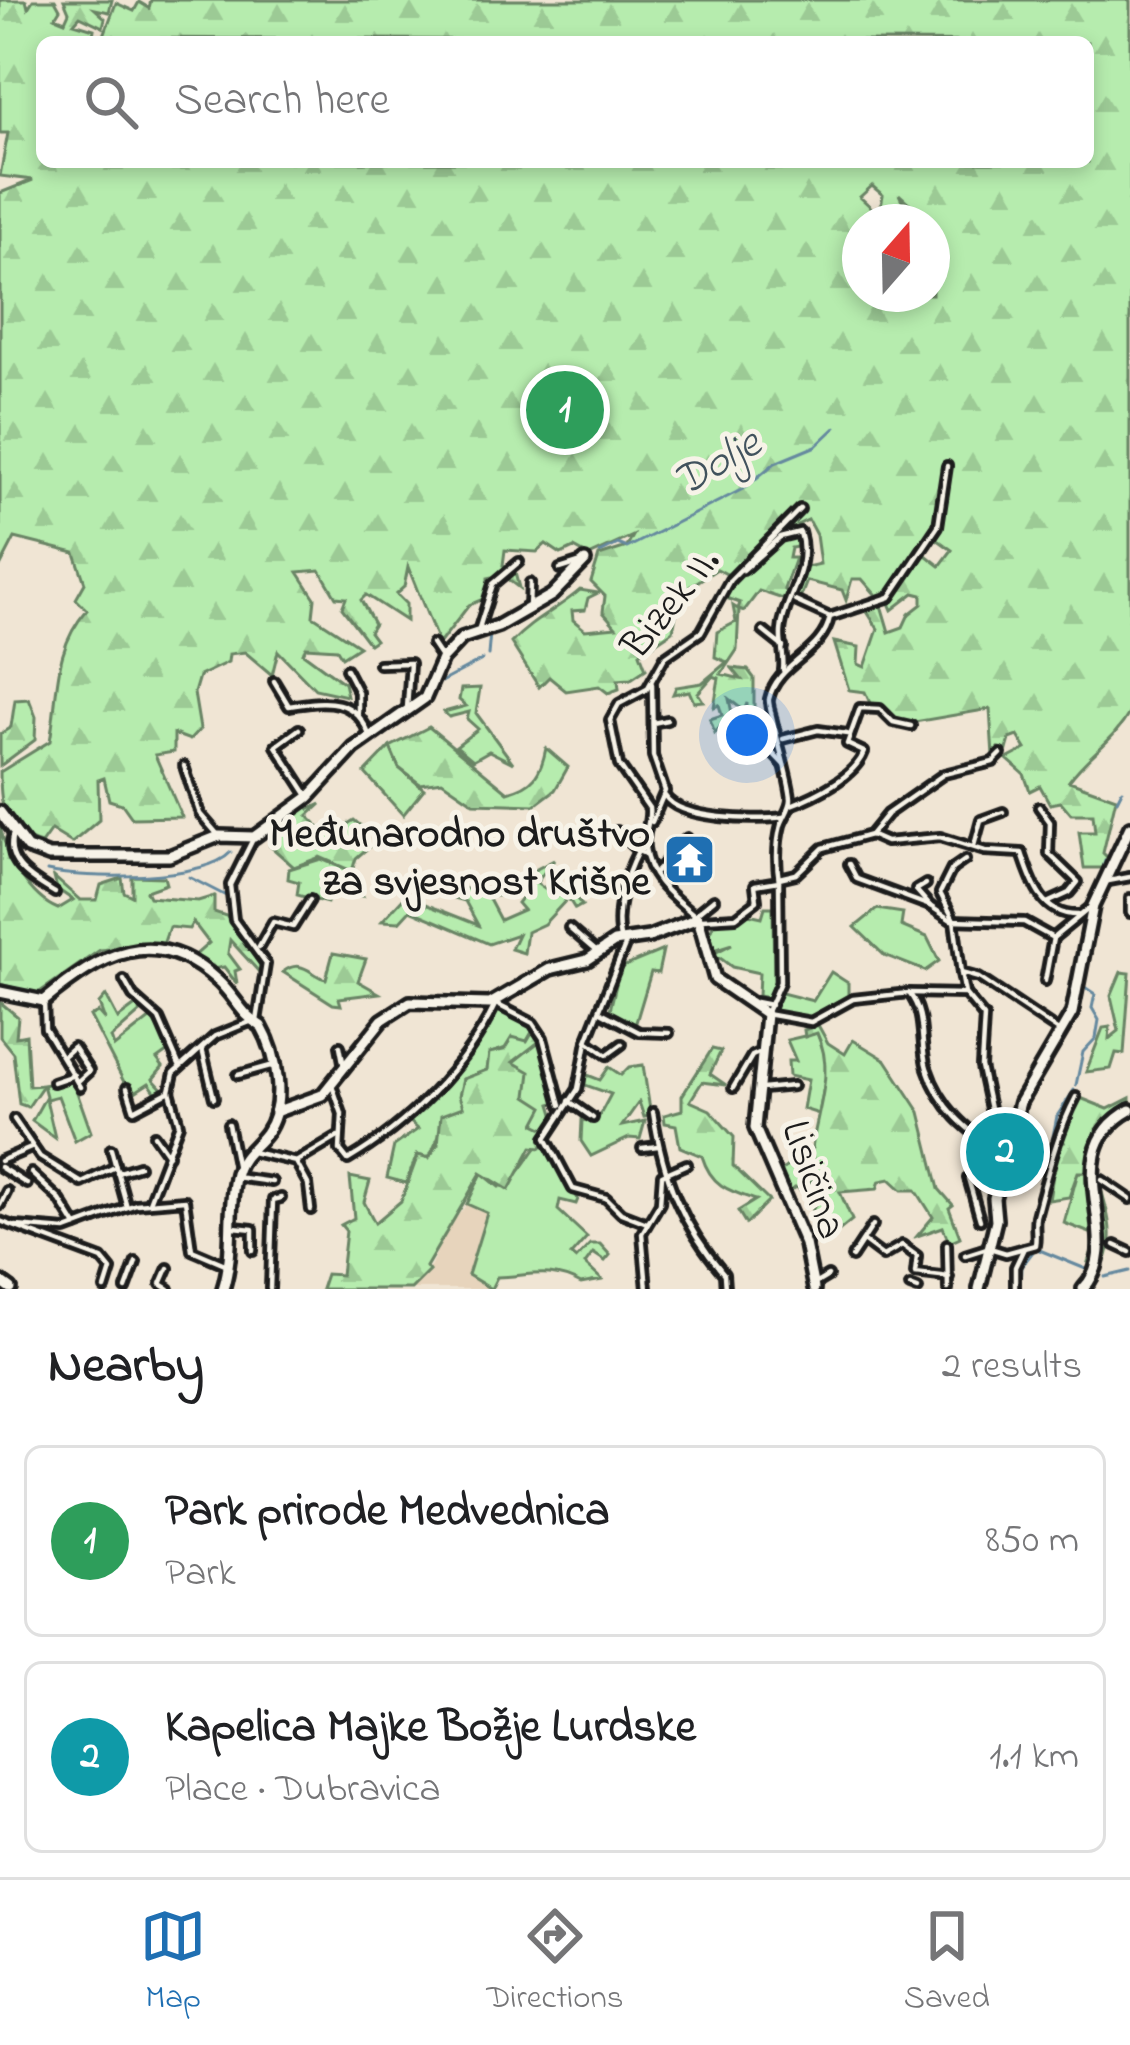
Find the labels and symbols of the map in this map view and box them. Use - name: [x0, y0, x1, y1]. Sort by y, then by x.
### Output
- north arrow: [842, 204, 950, 312]
- pin: 1: [526, 365, 604, 455]
- water label: Dolje: [662, 412, 776, 516]
- street label: Bizek II.: [607, 535, 736, 674]
- your location: [717, 705, 777, 765]
- place label: Međunarodno društvo za svjesnost Krišne: [269, 805, 651, 914]
- temple icon: Međunarodno društvo za svjesnost Krišne: [661, 831, 717, 887]
- pin: 2: [966, 1107, 1044, 1197]
- street label: Lisičina: [763, 1113, 861, 1247]

